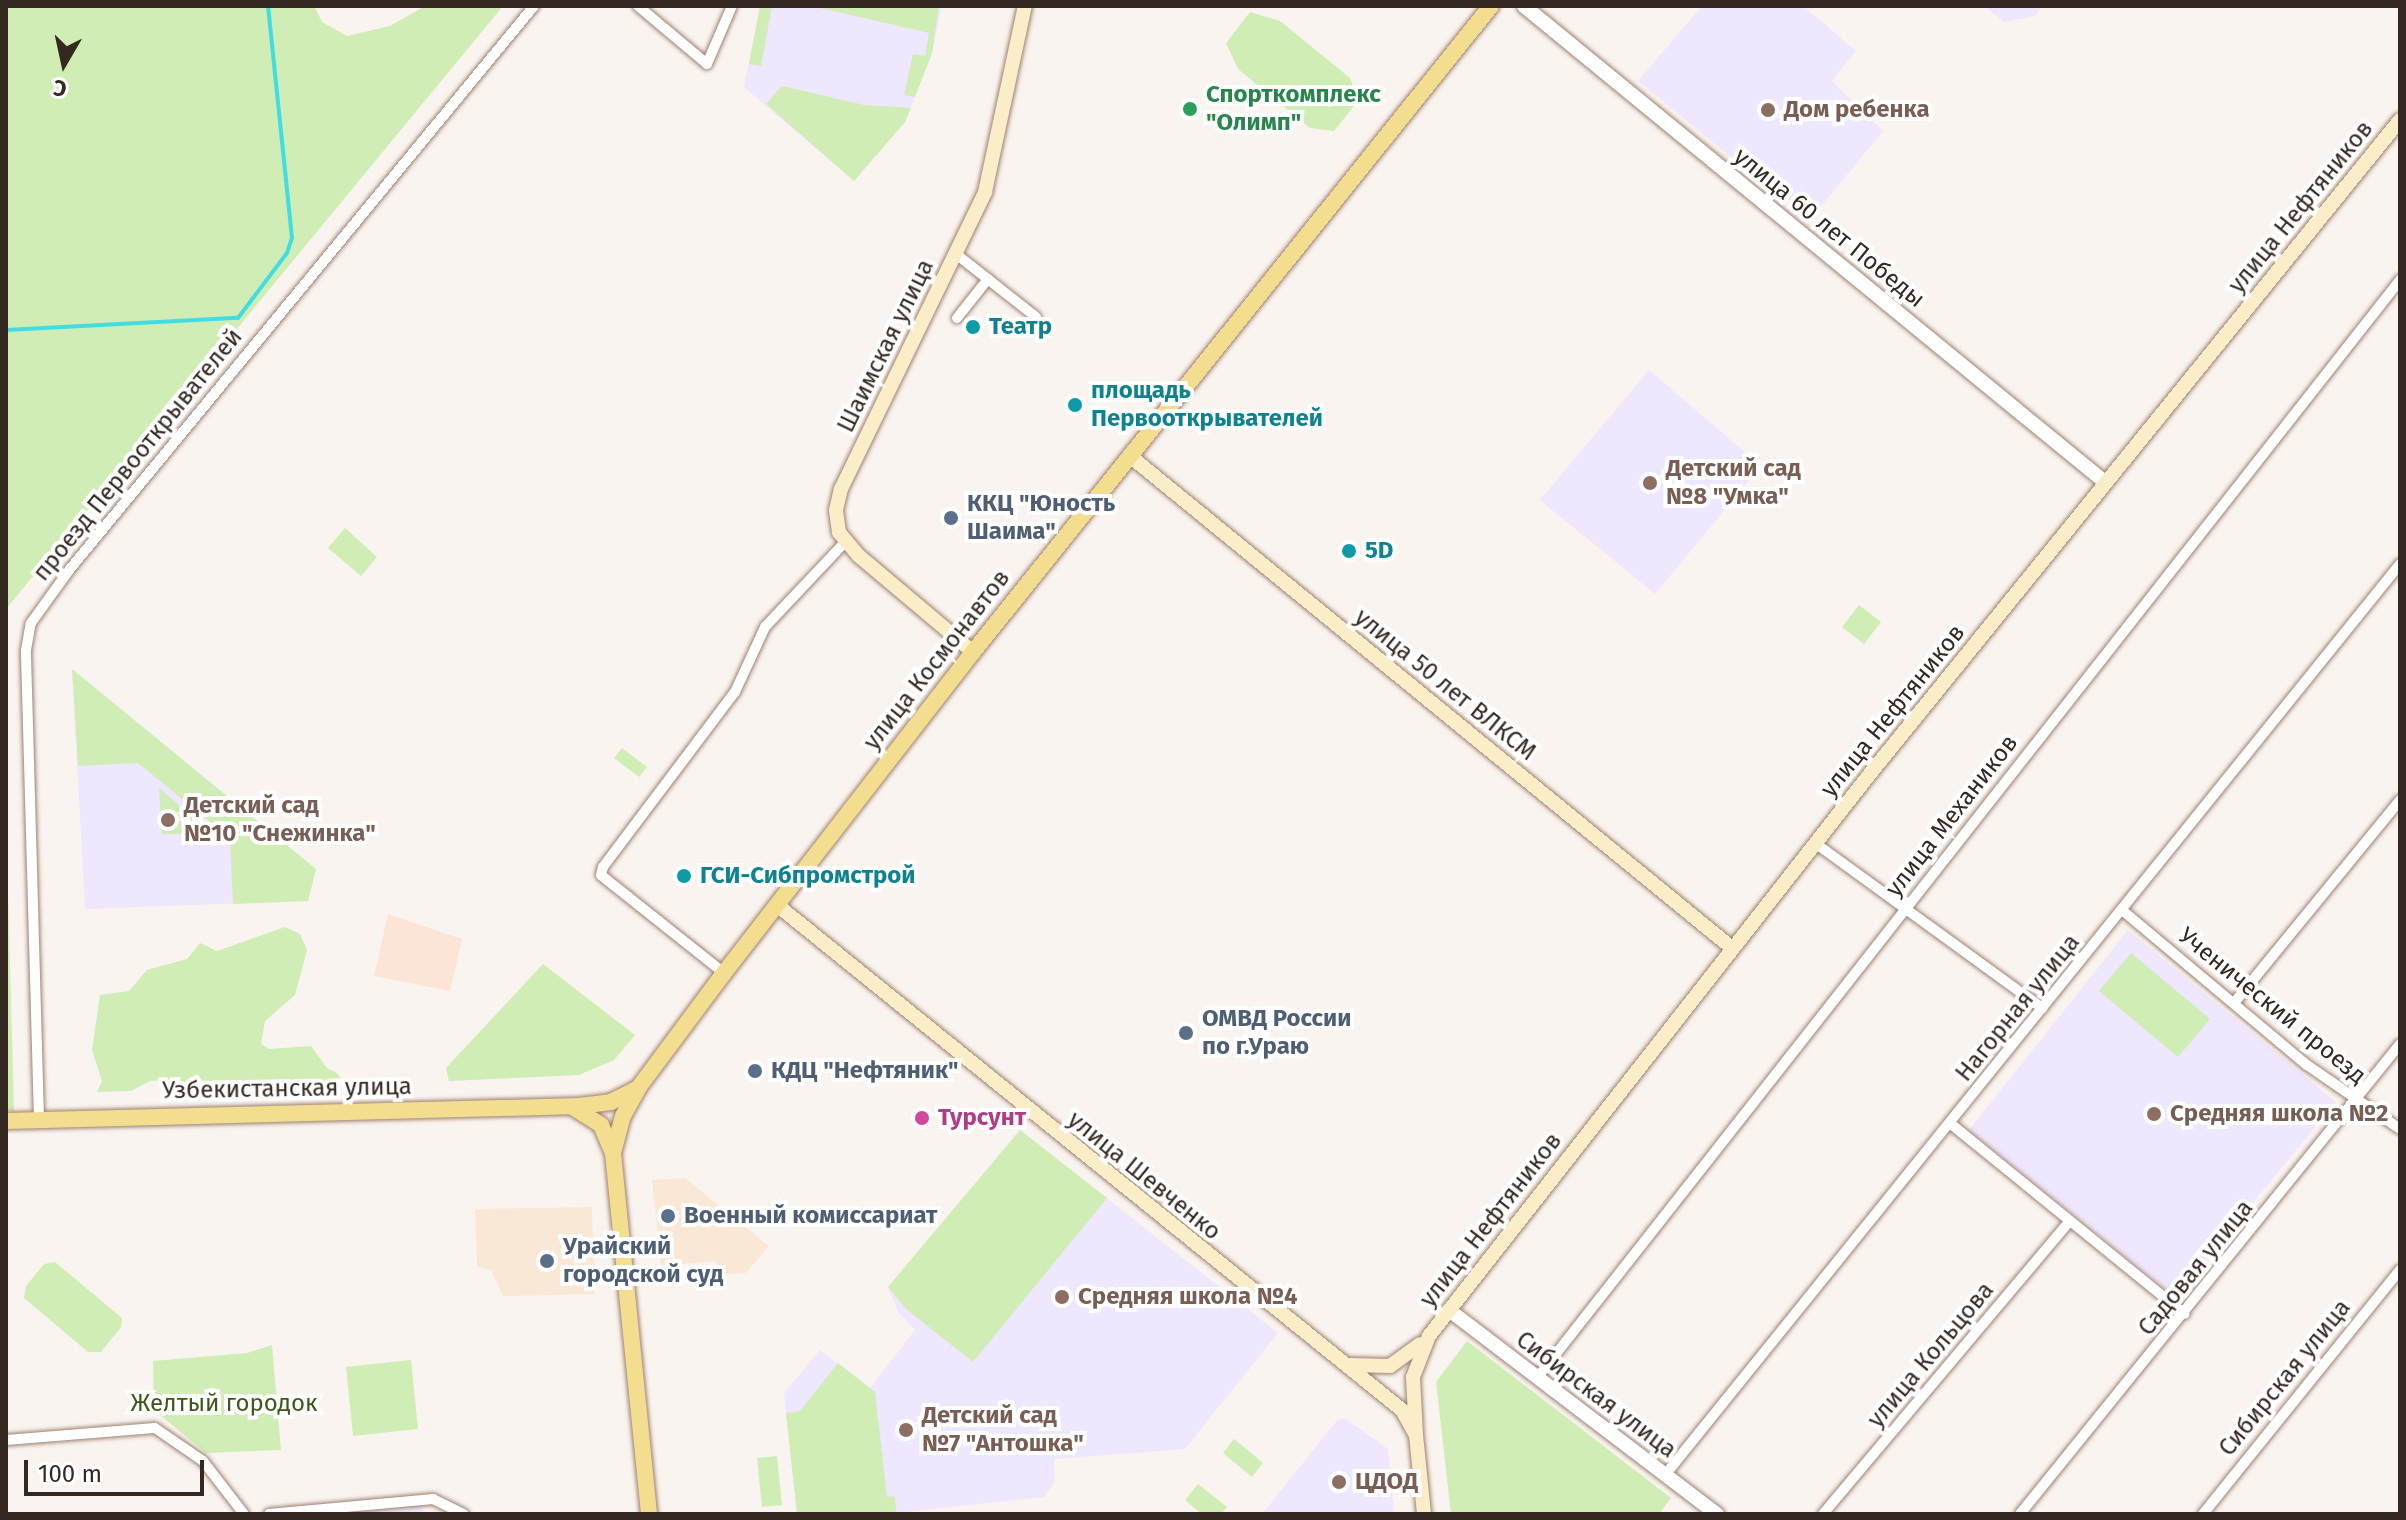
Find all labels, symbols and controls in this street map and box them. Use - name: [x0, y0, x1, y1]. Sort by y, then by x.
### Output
- north arrow: [24, 24, 104, 104]
- text: С: [52, 74, 69, 103]
- place label: Спорткомплекс "Олимп": [1206, 81, 1381, 137]
- place label: Дом ребенка: [1784, 96, 1930, 124]
- marker: Спорткомплекс "Олимп": [1181, 100, 1199, 118]
- marker: Дом ребенка: [1759, 101, 1777, 119]
- street label: улица Нефтяников: [2223, 115, 2379, 299]
- street label: улица 60 лет Победы: [1728, 142, 1930, 314]
- street label: Шаимская улица: [832, 255, 940, 437]
- place label: Театр: [989, 313, 1052, 341]
- marker: Театр: [964, 318, 982, 336]
- street label: проезд Первооткрывателей: [27, 323, 249, 587]
- place label: площадь Первооткрывателей: [1091, 377, 1323, 433]
- marker: площадь Первооткрывателей: [1066, 396, 1084, 414]
- place label: Детский сад №8 "Умка": [1666, 455, 1801, 511]
- marker: Детский сад №8 "Умка": [1641, 474, 1659, 492]
- place label: ККЦ "Юность Шаима": [967, 490, 1115, 546]
- marker: ККЦ "Юность Шаима": [942, 509, 960, 527]
- place label: 5D: [1365, 537, 1393, 565]
- marker: 5D: [1340, 542, 1358, 560]
- street label: улица Космонавтов: [858, 564, 1016, 756]
- street label: улица 50 лет ВЛКСМ: [1349, 603, 1541, 767]
- street label: улица Нефтяников: [1815, 619, 1971, 803]
- street label: улица Механиков: [1880, 729, 2024, 903]
- place label: Детский сад №10 "Снежинка": [184, 792, 376, 848]
- marker: Детский сад №10 "Снежинка": [159, 811, 177, 829]
- place label: ГСИ-Сибпромстрой: [700, 862, 916, 890]
- marker: ГСИ-Сибпромстрой: [675, 867, 693, 885]
- street label: Ученический проезд: [2173, 922, 2371, 1090]
- street label: Нагорная улица: [1950, 929, 2086, 1087]
- place label: ОМВД России по г.Ураю: [1202, 1005, 1351, 1061]
- marker: ОМВД России по г.Ураю: [1177, 1024, 1195, 1042]
- place label: КДЦ "Нефтяник": [771, 1057, 959, 1085]
- marker: КДЦ "Нефтяник": [746, 1062, 764, 1080]
- street label: Узбекистанская улица: [162, 1072, 412, 1106]
- place label: Средняя школа №2: [2170, 1100, 2388, 1128]
- place label: Турсунт: [938, 1104, 1026, 1132]
- marker: Средняя школа №2: [2145, 1105, 2163, 1123]
- street label: улица Шевченко: [1062, 1106, 1226, 1246]
- marker: Турсунт: [913, 1109, 931, 1127]
- street label: улица Нефтяников: [1414, 1127, 1568, 1313]
- street label: Садовая улица: [2132, 1194, 2260, 1342]
- place label: Военный комиссариат: [684, 1202, 937, 1230]
- marker: Военный комиссариат: [659, 1207, 677, 1225]
- place label: Урайский городской суд: [563, 1233, 723, 1289]
- marker: Урайский городской суд: [538, 1252, 556, 1270]
- street label: улица Кольцова: [1862, 1276, 2000, 1434]
- place label: Средняя школа №4: [1078, 1283, 1298, 1311]
- marker: Средняя школа №4: [1053, 1288, 1071, 1306]
- street label: Сибирская улица: [2213, 1294, 2357, 1462]
- street label: Сибирская улица: [1510, 1325, 1682, 1465]
- park label: Желтый городок: [131, 1390, 317, 1418]
- place label: Детский сад №7 "Антошка": [922, 1402, 1084, 1458]
- marker: Детский сад №7 "Антошка": [897, 1421, 915, 1439]
- scale bar: [28, 1444, 208, 1494]
- text: 100 m: [38, 1460, 102, 1488]
- place label: ЦДОД: [1355, 1468, 1418, 1496]
- marker: ЦДОД: [1330, 1473, 1348, 1491]

